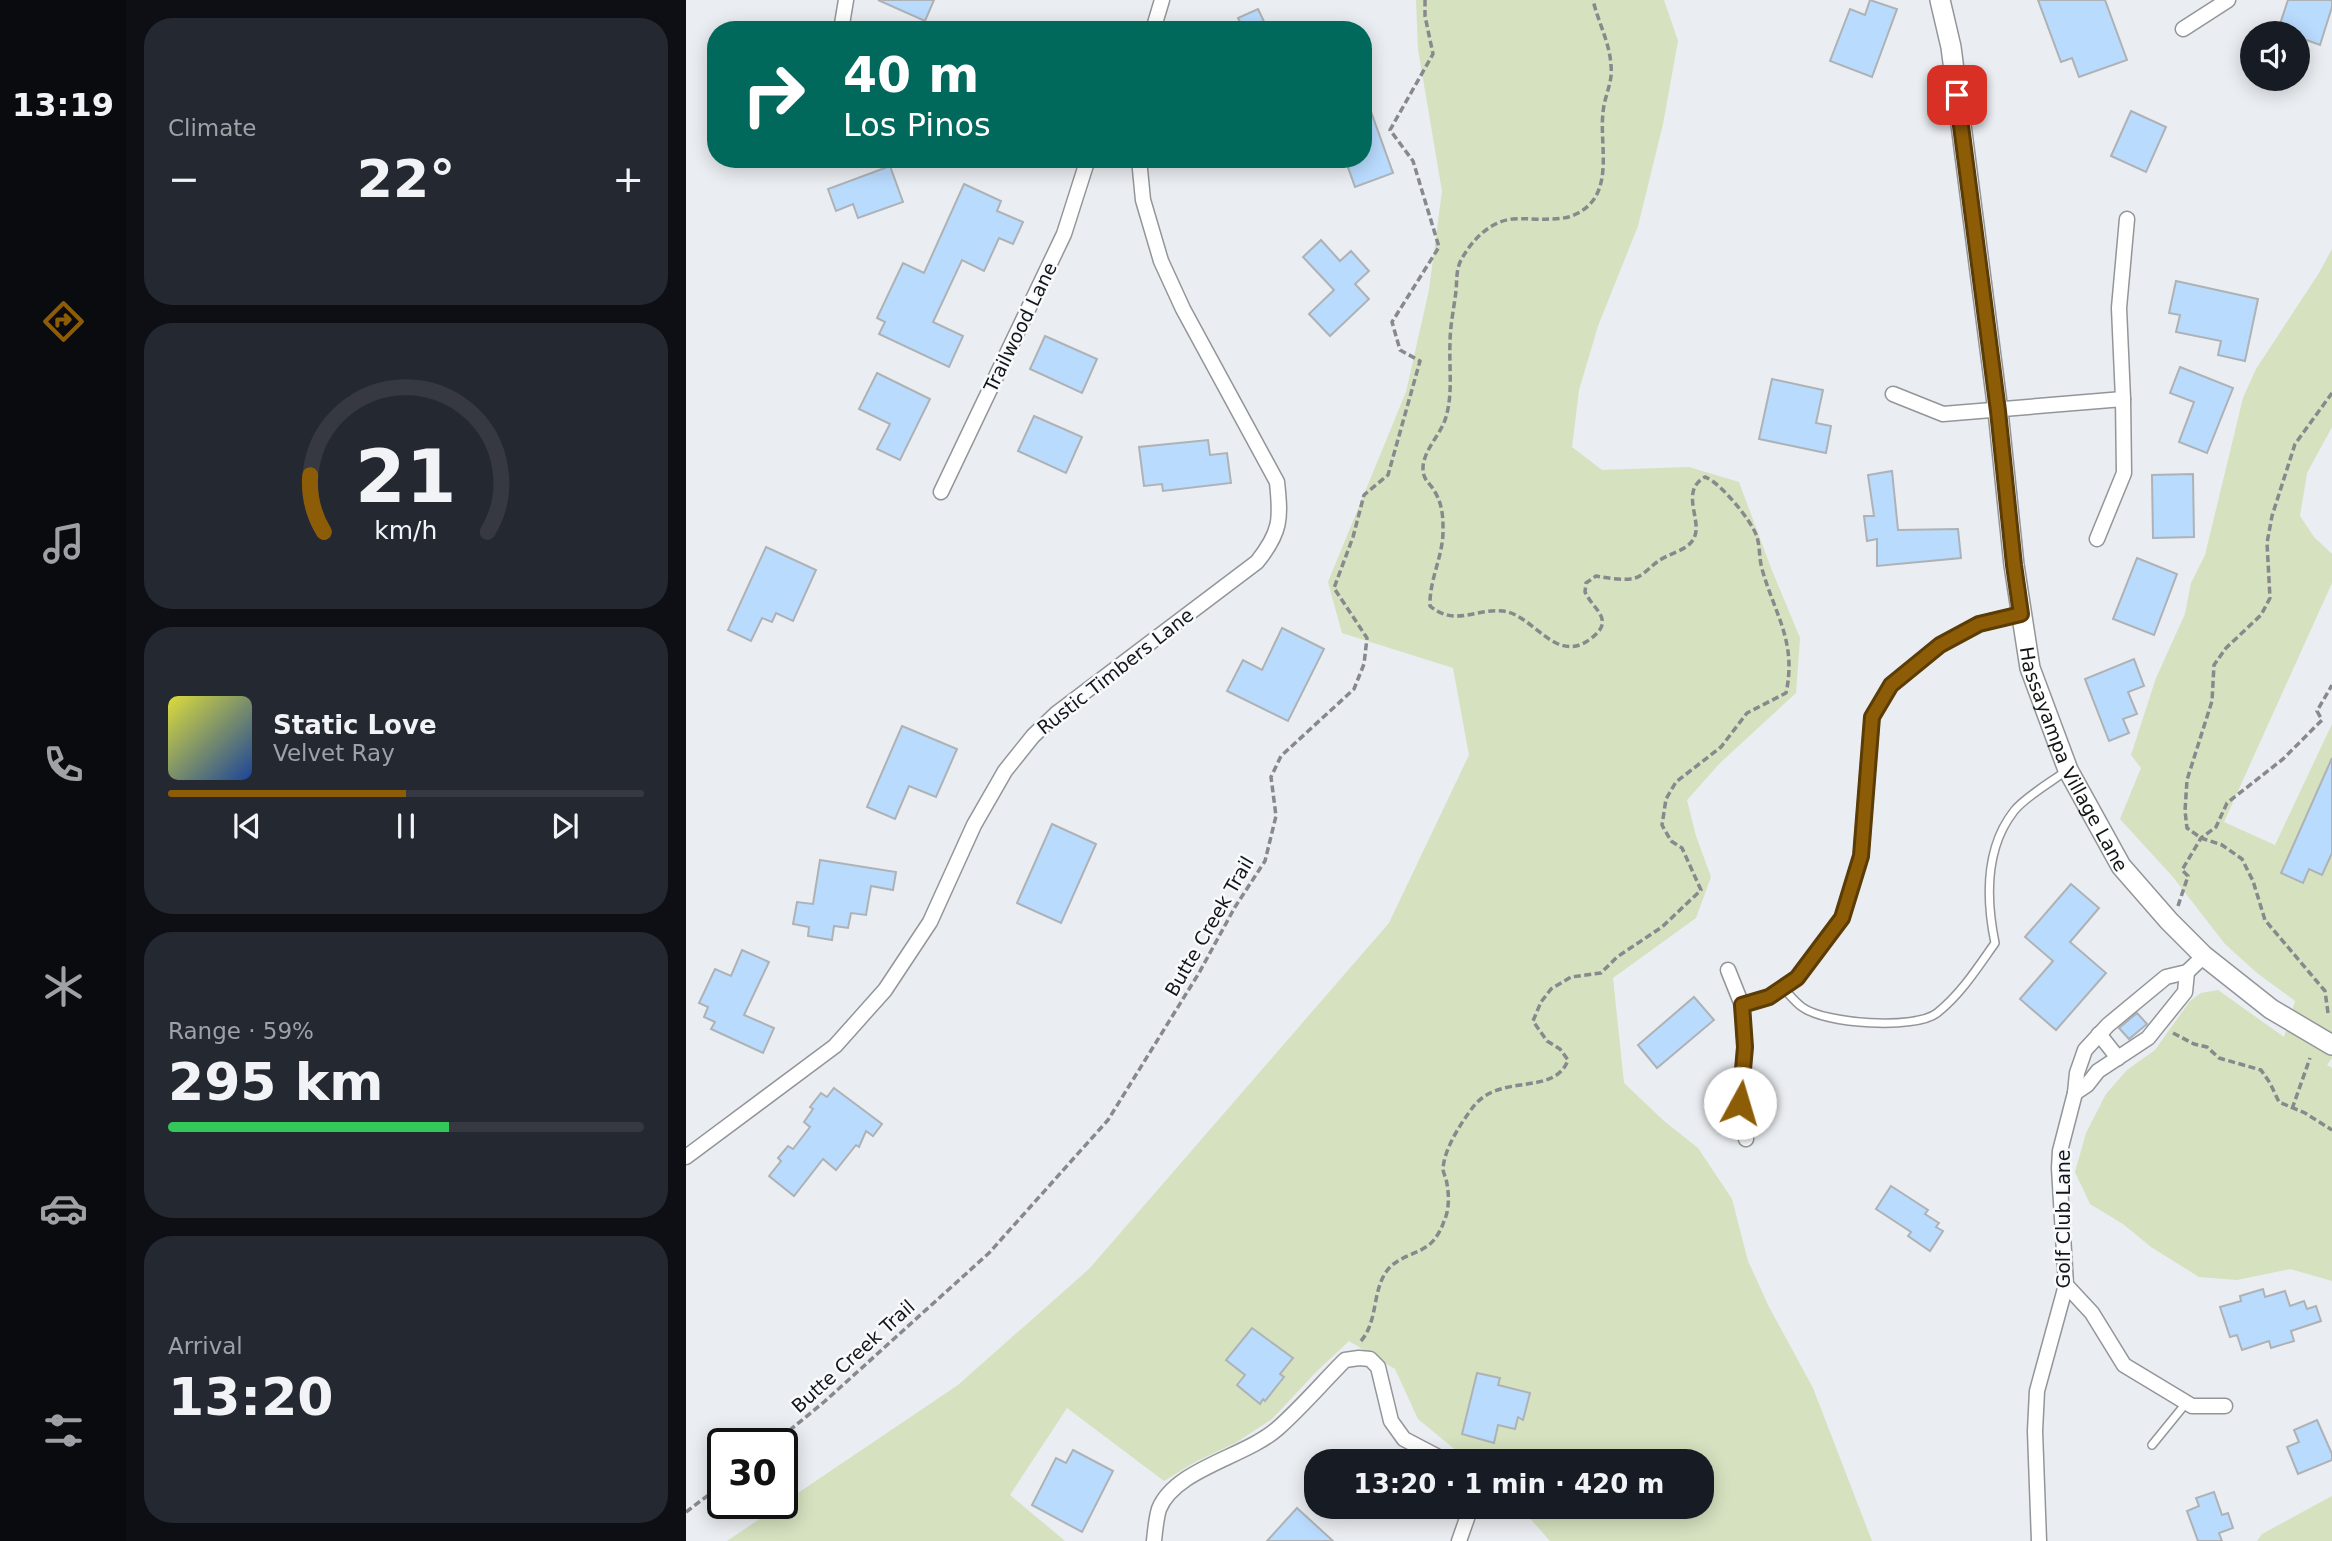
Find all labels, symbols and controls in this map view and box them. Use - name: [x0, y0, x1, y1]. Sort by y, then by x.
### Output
- map controls: [2240, 21, 2310, 91]
- button: sound: [2240, 21, 2310, 91]
- text: 40 m: [843, 47, 979, 104]
- icon: right: [728, 49, 819, 140]
- pin: [1927, 65, 1987, 125]
- icon: arrive: [1938, 76, 1976, 114]
- text: 13:19: [12, 86, 114, 124]
- text: Los Pinos: [843, 106, 991, 144]
- text: Climate: [168, 115, 257, 141]
- text: 22°: [357, 149, 455, 209]
- text: −: [168, 157, 200, 201]
- text: +: [612, 157, 644, 201]
- street label: Trailwood Lane: [979, 259, 1061, 396]
- icon: directions: [39, 297, 88, 346]
- text: 21: [355, 434, 457, 519]
- text: km/h: [374, 516, 438, 545]
- icon: music: [39, 519, 88, 568]
- street label: Rustic Timbers Lane: [1033, 603, 1197, 739]
- street label: Hassayampa Village Lane: [2016, 645, 2133, 875]
- text: Static Love: [273, 710, 437, 740]
- icon: phone: [39, 740, 88, 789]
- text: Velvet Ray: [273, 740, 395, 766]
- icon: previous: [228, 807, 266, 845]
- icon: pause: [387, 807, 425, 845]
- icon: next: [546, 807, 584, 845]
- street label: Butte Creek Trail: [1160, 852, 1258, 1000]
- icon: climate: [39, 962, 88, 1011]
- text: Range · 59%: [168, 1018, 314, 1044]
- text: 295 km: [168, 1052, 383, 1112]
- position arrow: [1703, 1066, 1777, 1140]
- street label: Golf Club Lane: [2052, 1149, 2074, 1289]
- icon: car: [39, 1184, 88, 1233]
- street label: Butte Creek Trail: [787, 1295, 919, 1417]
- text: Arrival: [168, 1333, 243, 1359]
- text: 13:20: [168, 1367, 334, 1427]
- icon: filters: [39, 1406, 88, 1455]
- speed limit sign: 30: [707, 1428, 798, 1519]
- text: 13:20 · 1 min · 420 m: [1354, 1469, 1664, 1499]

